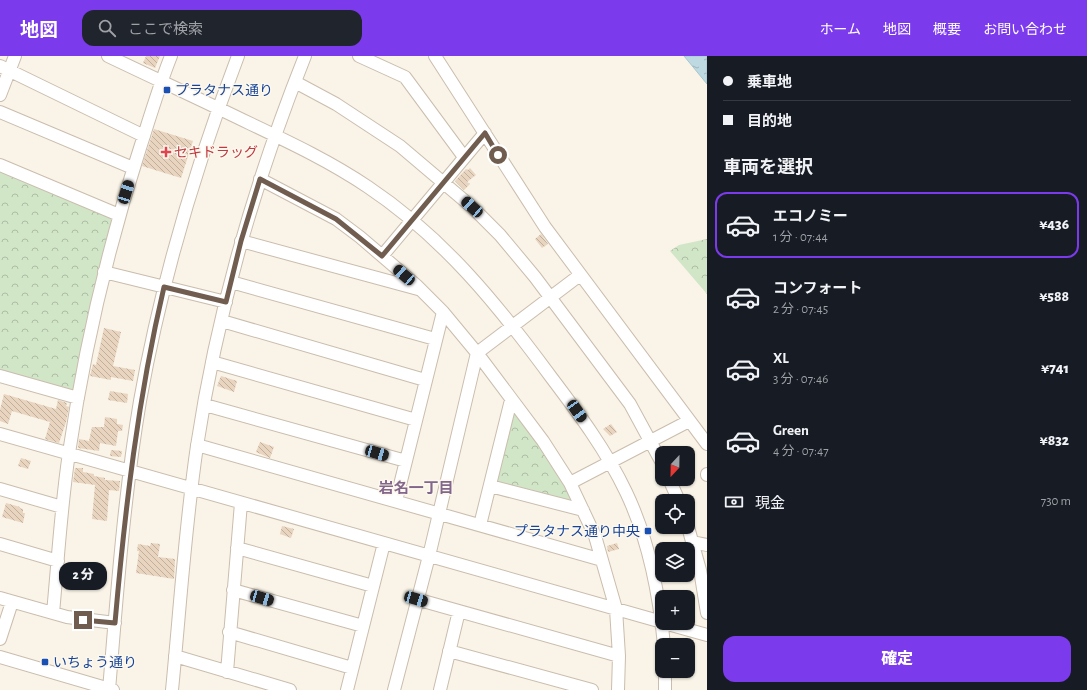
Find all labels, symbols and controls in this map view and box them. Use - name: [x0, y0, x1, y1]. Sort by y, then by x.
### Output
- search box: [82, 10, 362, 46]
- icon: search: [96, 17, 118, 39]
- text: 地図: [20, 21, 58, 40]
- text: ここで検索: [128, 22, 203, 37]
- text: ホーム: [819, 23, 861, 37]
- text: 地図: [883, 23, 911, 37]
- text: 概要: [933, 23, 961, 37]
- text: お問い合わせ: [983, 23, 1067, 37]
- text: 乗車地: [747, 75, 792, 90]
- place label: プラタナス通り: [175, 83, 273, 98]
- marker: プラタナス通り: [162, 85, 172, 95]
- text: 目的地: [747, 114, 792, 129]
- place label: セキドラッグ: [174, 145, 258, 160]
- route start: [489, 146, 507, 164]
- marker: セキドラッグ: [161, 147, 171, 157]
- text: 車両を選択: [723, 159, 813, 177]
- car: [117, 179, 135, 205]
- car: [459, 195, 485, 219]
- icon: car: [725, 207, 761, 243]
- text: エコノミー: [773, 209, 848, 224]
- text: ¥436: [1039, 217, 1069, 232]
- text: 1 分 · 07:44: [773, 231, 828, 244]
- car: [391, 263, 417, 287]
- icon: car: [725, 279, 761, 315]
- text: コンフォート: [773, 281, 863, 296]
- text: ¥588: [1039, 289, 1069, 304]
- text: 2 分 · 07:45: [773, 303, 828, 316]
- icon: car: [725, 351, 761, 387]
- text: XL: [773, 351, 789, 366]
- text: ¥741: [1041, 361, 1069, 376]
- text: 3 分 · 07:46: [773, 373, 828, 386]
- car: [565, 398, 589, 424]
- icon: car: [725, 423, 761, 459]
- text: Green: [773, 423, 809, 438]
- text: ¥832: [1039, 433, 1069, 448]
- car: [364, 444, 390, 462]
- text: 4 分 · 07:47: [773, 445, 829, 458]
- north arrow: [655, 446, 695, 486]
- map controls: [655, 446, 695, 678]
- district label: 岩名一丁目: [378, 480, 454, 496]
- icon: cash: [723, 491, 745, 513]
- button: locate: [655, 494, 695, 534]
- text: 730 m: [1041, 495, 1071, 508]
- text: 現金: [755, 496, 785, 511]
- place label: プラタナス通り中央: [514, 524, 640, 539]
- marker: プラタナス通り中央: [643, 526, 653, 536]
- button: layers: [655, 542, 695, 582]
- callout: 2 分: [59, 562, 107, 590]
- text: 2 分: [72, 569, 94, 582]
- car: [249, 589, 275, 607]
- car: [403, 590, 429, 608]
- button: +: [655, 590, 695, 630]
- route end: [74, 611, 92, 629]
- button: 確定: [723, 636, 1071, 682]
- button: −: [655, 638, 695, 678]
- place label: いちょう通り: [53, 655, 137, 670]
- marker: いちょう通り: [40, 657, 50, 667]

